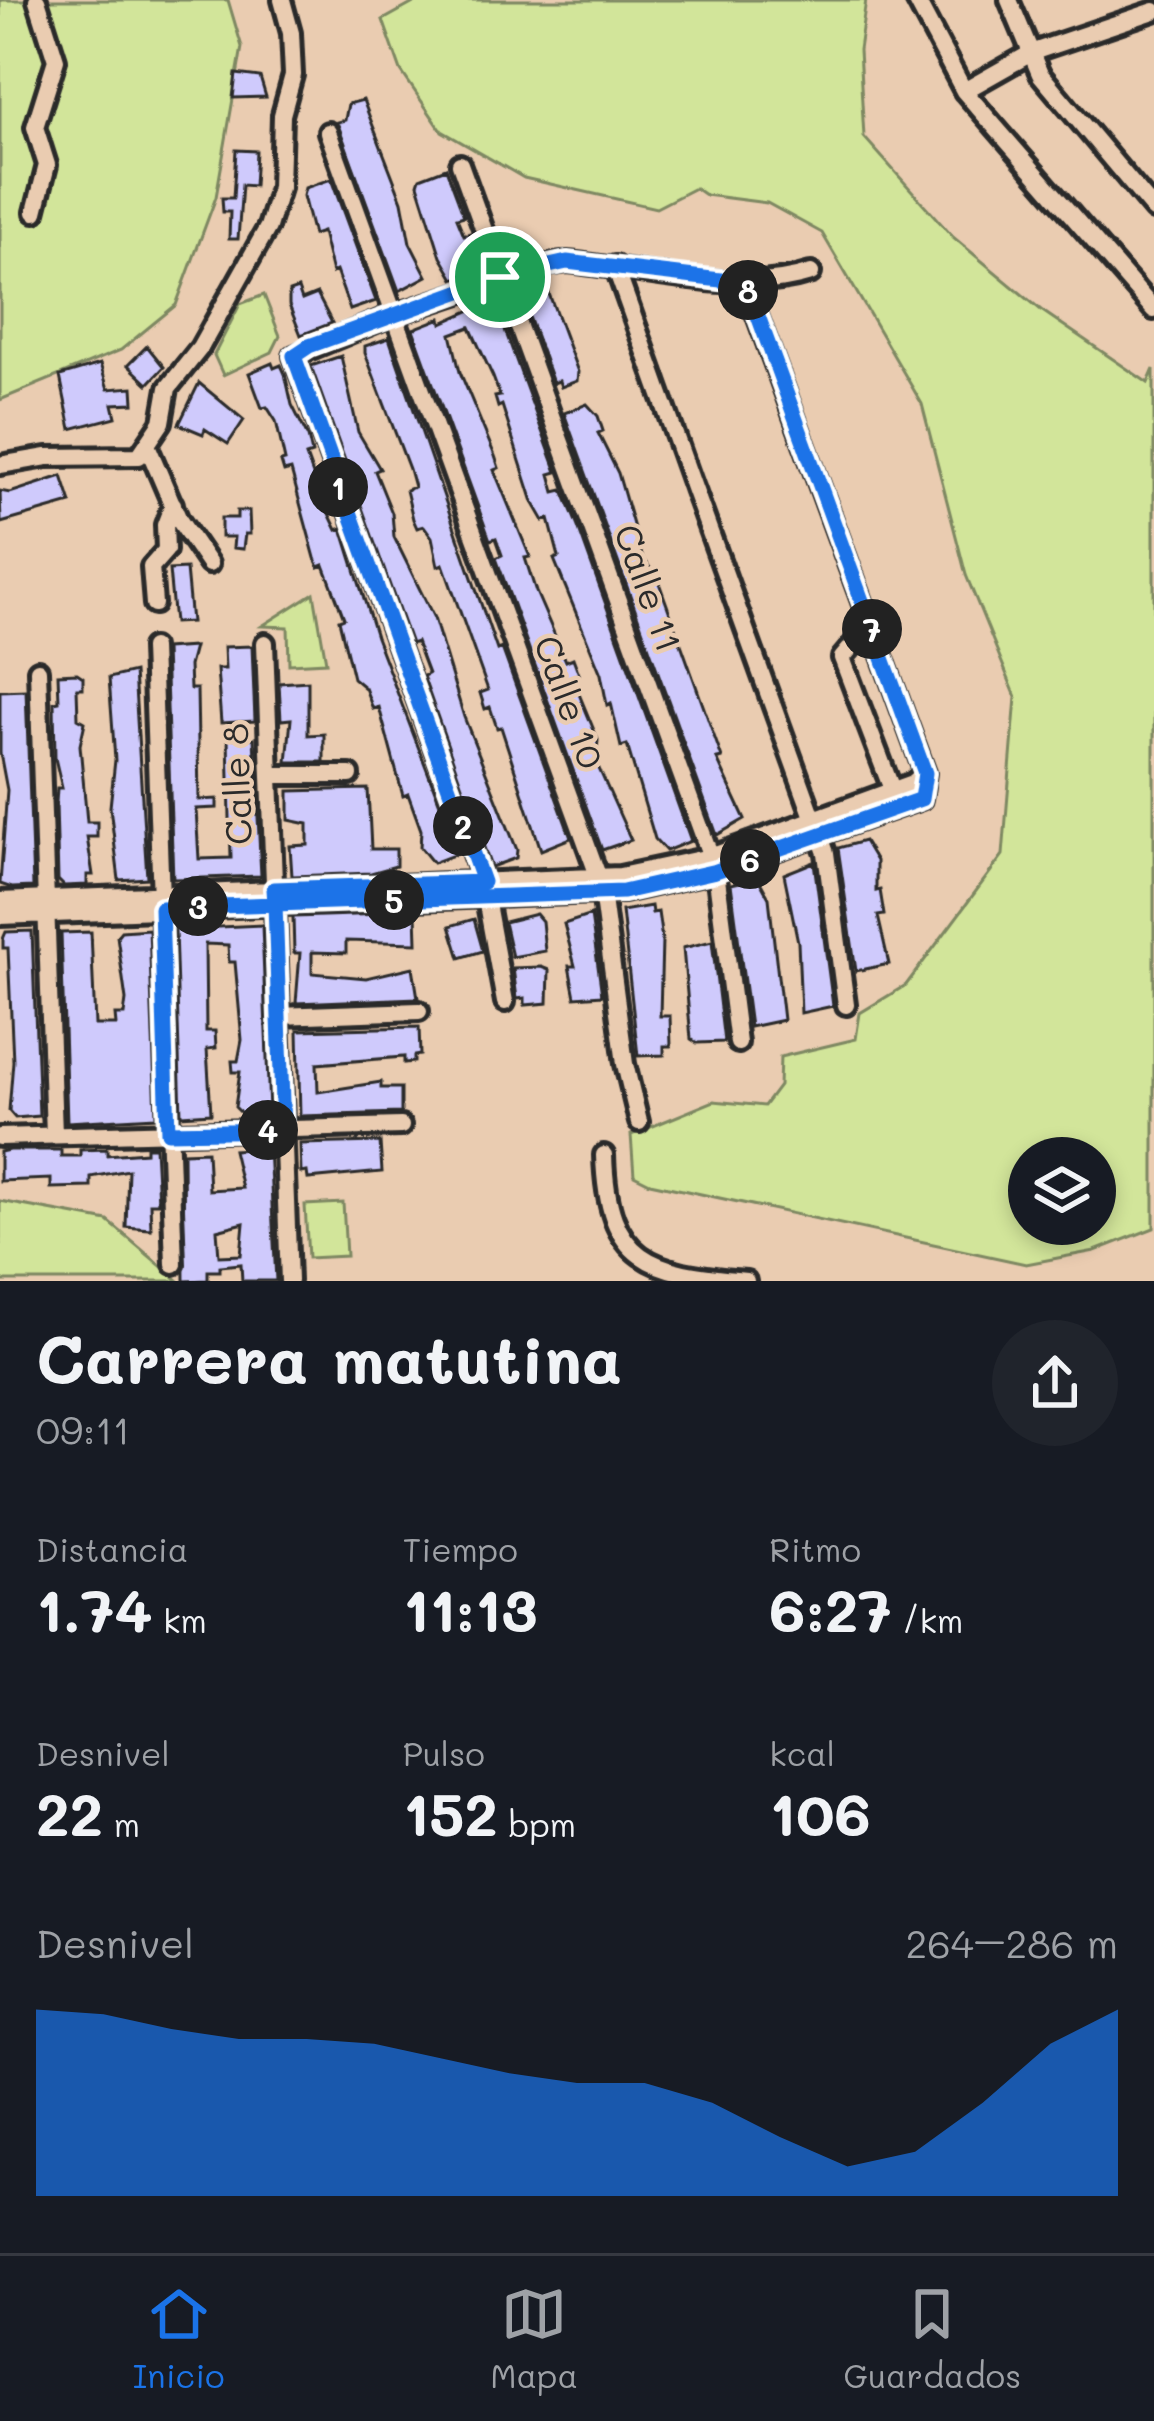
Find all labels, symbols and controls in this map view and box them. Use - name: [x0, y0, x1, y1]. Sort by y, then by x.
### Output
- pin: [449, 226, 551, 328]
- icon: arrive: [467, 244, 533, 310]
- pin: 8: [718, 260, 778, 320]
- text: 8: [738, 268, 758, 311]
- pin: 1: [308, 457, 368, 517]
- text: 1: [331, 465, 345, 508]
- street label: Calle 11: [605, 517, 694, 658]
- pin: 7: [842, 599, 902, 659]
- text: 7: [863, 607, 881, 650]
- street label: Calle 10: [525, 628, 616, 775]
- street label: Calle 8: [210, 722, 261, 846]
- pin: 2: [433, 796, 493, 856]
- text: 2: [454, 804, 472, 847]
- pin: 6: [720, 829, 780, 889]
- text: 6: [740, 837, 760, 880]
- pin: 5: [364, 870, 424, 930]
- pin: 3: [168, 876, 228, 936]
- text: 5: [384, 878, 404, 921]
- text: 3: [188, 884, 208, 927]
- pin: 4: [238, 1100, 298, 1160]
- text: 4: [258, 1108, 278, 1151]
- map controls: [1008, 1137, 1116, 1245]
- button: layers: [1008, 1137, 1116, 1245]
- text: Carrera matutina: [36, 1315, 622, 1401]
- button: share: [992, 1320, 1118, 1446]
- text: 09:11: [36, 1403, 130, 1454]
- text: Distancia: [36, 1527, 188, 1570]
- text: Tiempo: [403, 1527, 518, 1570]
- text: Ritmo: [769, 1527, 861, 1570]
- text: 1.74: [36, 1570, 153, 1648]
- text: 11:13: [403, 1570, 537, 1648]
- text: 6:27: [769, 1570, 892, 1648]
- text: km: [153, 1598, 207, 1641]
- text: /km: [892, 1598, 963, 1641]
- text: Desnivel: [36, 1731, 170, 1774]
- text: Pulso: [403, 1731, 485, 1774]
- text: kcal: [769, 1731, 835, 1774]
- text: 22: [36, 1774, 103, 1852]
- text: 152: [403, 1774, 498, 1852]
- text: 106: [769, 1774, 871, 1852]
- text: m: [103, 1802, 140, 1845]
- text: bpm: [498, 1802, 576, 1845]
- text: Desnivel: [36, 1917, 194, 1968]
- text: 264–286 m: [905, 1917, 1118, 1968]
- tab: Inicio: [133, 2281, 225, 2396]
- tab: Mapa: [490, 2281, 578, 2396]
- tab: Guardados: [844, 2281, 1021, 2396]

